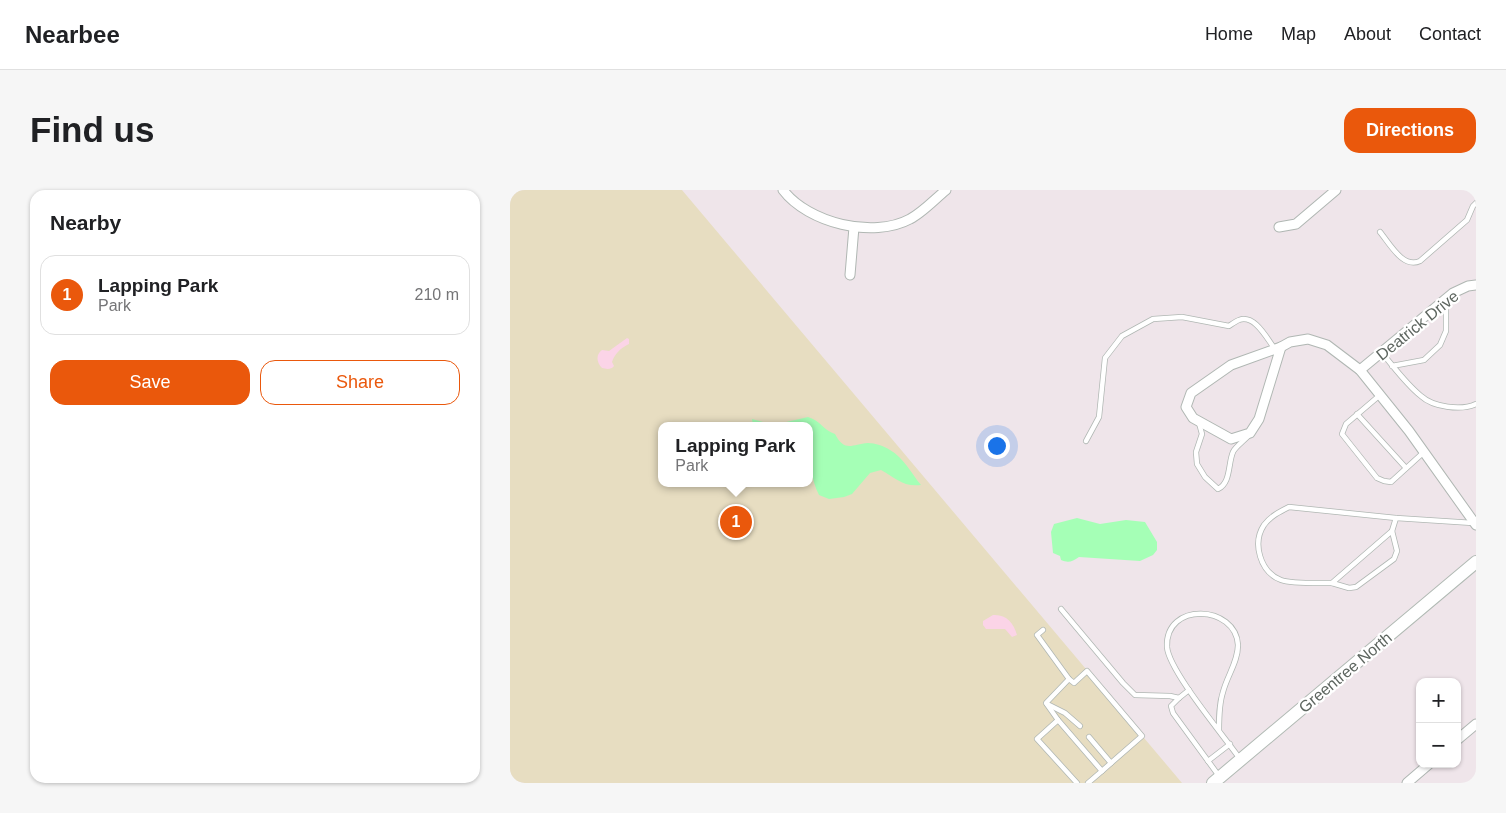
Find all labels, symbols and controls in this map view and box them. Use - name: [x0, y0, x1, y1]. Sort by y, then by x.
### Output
- text: Nearbee: [25, 21, 120, 48]
- text: Home: [1205, 24, 1253, 44]
- text: Map: [1281, 24, 1316, 44]
- text: About: [1344, 24, 1391, 44]
- text: Contact: [1419, 24, 1481, 44]
- button: Directions: [1344, 108, 1476, 153]
- text: Find us: [30, 110, 154, 149]
- text: Nearby: [50, 211, 121, 234]
- text: Lapping Park: [98, 275, 218, 296]
- text: 1: [63, 286, 71, 303]
- text: 210 m: [415, 286, 459, 303]
- street label: Deatrick Drive: [1373, 287, 1462, 364]
- text: Park: [98, 297, 131, 314]
- button: Save: [50, 360, 250, 405]
- button: Share: [260, 360, 460, 405]
- popup: [658, 422, 813, 487]
- your location: [984, 433, 1010, 459]
- text: Lapping Park: [675, 435, 796, 456]
- text: Park: [675, 457, 708, 474]
- pin: 1: [720, 503, 752, 541]
- street label: Greentree North: [1296, 629, 1395, 716]
- map controls: [1416, 678, 1461, 768]
- button: +: [1416, 678, 1461, 723]
- button: −: [1416, 723, 1461, 768]

